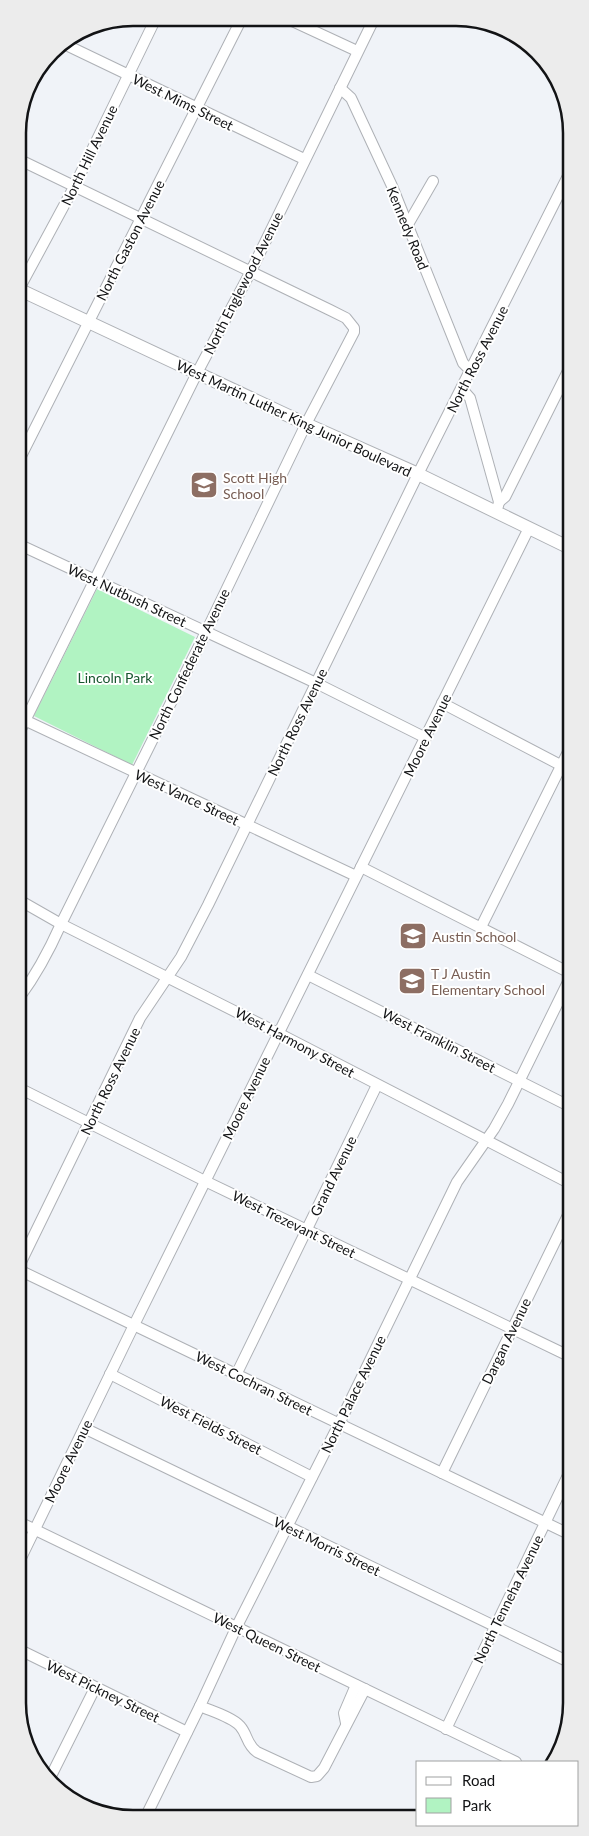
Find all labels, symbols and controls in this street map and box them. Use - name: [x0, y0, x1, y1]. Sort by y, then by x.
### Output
- street label: West Mims Street: [130, 70, 236, 134]
- street label: North Hill Avenue: [57, 102, 121, 208]
- street label: North Gaston Avenue: [92, 177, 168, 303]
- street label: Kennedy Road: [384, 184, 432, 272]
- street label: North Englewood Avenue: [200, 209, 286, 357]
- street label: North Ross Avenue: [443, 303, 511, 415]
- street label: West Martin Luther King Junior Boulevard: [174, 356, 414, 480]
- place label: Scott High School: [223, 469, 287, 502]
- school or university icon: Scott High School: [189, 470, 219, 500]
- street label: West Nutbush Street: [65, 560, 189, 630]
- street label: North Confederate Avenue: [145, 586, 233, 742]
- street label: North Ross Avenue: [264, 665, 330, 779]
- park label: Lincoln Park: [78, 669, 153, 686]
- street label: Moore Avenue: [400, 691, 454, 779]
- street label: West Vance Street: [132, 765, 242, 829]
- school or university icon: Austin School: [398, 921, 428, 951]
- place label: Austin School: [432, 928, 516, 945]
- place label: T J Austin Elementary School: [431, 965, 545, 998]
- school or university icon: T J Austin Elementary School: [397, 966, 427, 996]
- street label: West Harmony Street: [232, 1003, 358, 1081]
- street label: West Franklin Street: [380, 1004, 498, 1076]
- street label: North Ross Avenue: [77, 1024, 143, 1138]
- street label: Moore Avenue: [219, 1054, 273, 1142]
- street label: Grand Avenue: [306, 1133, 360, 1219]
- street label: West Trezevant Street: [230, 1187, 358, 1261]
- street label: Dargan Avenue: [478, 1295, 534, 1387]
- street label: North Palace Avenue: [317, 1332, 389, 1456]
- street label: West Cochran Street: [193, 1347, 315, 1419]
- street label: West Fields Street: [157, 1392, 265, 1458]
- street label: Moore Avenue: [41, 1417, 95, 1505]
- street label: West Morris Street: [271, 1513, 383, 1579]
- street label: North Tenneha Avenue: [470, 1532, 546, 1666]
- street label: West Queen Street: [210, 1609, 324, 1675]
- street label: West Pickney Street: [44, 1656, 162, 1726]
- legend: [416, 1761, 579, 1826]
- text: Road: [462, 1771, 495, 1789]
- text: Park: [462, 1796, 492, 1814]

